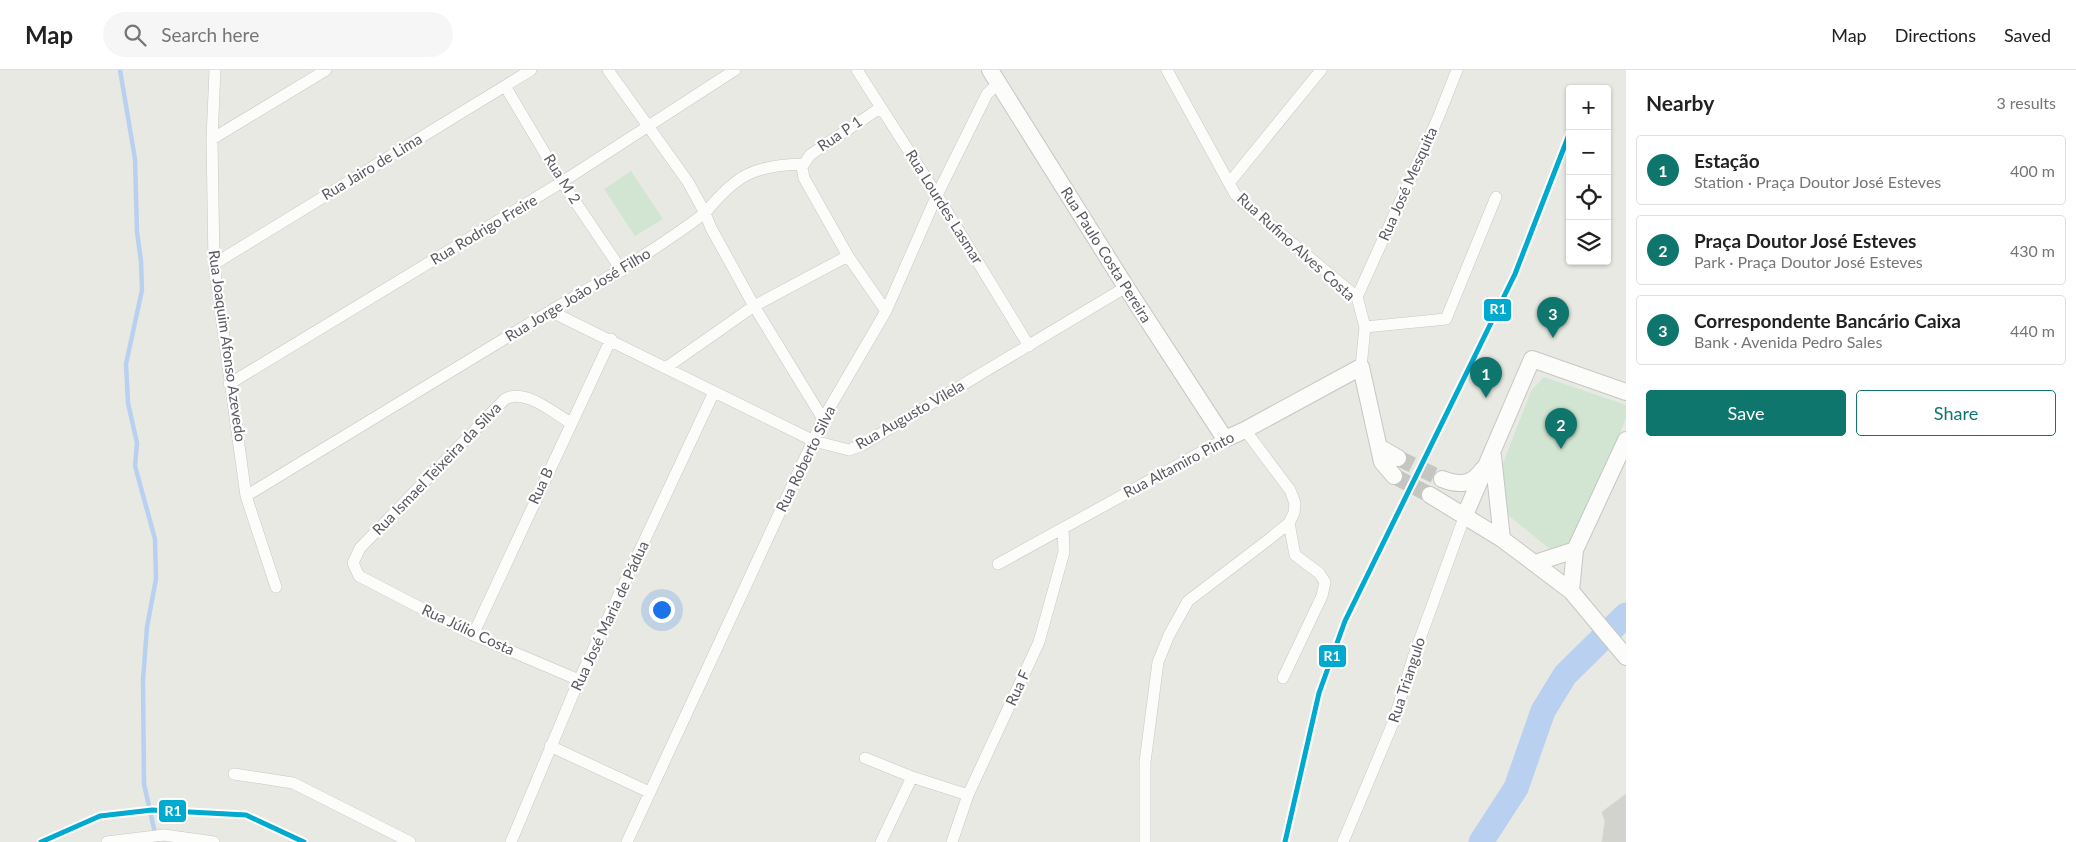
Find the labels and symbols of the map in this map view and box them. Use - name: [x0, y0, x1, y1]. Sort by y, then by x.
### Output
- street label: Rua P 1: [814, 112, 865, 155]
- street label: Rua José Mesquita: [1374, 124, 1440, 243]
- street label: Rua Jairo de Lima: [318, 129, 425, 203]
- street label: Rua Lourdes Lasmar: [902, 146, 988, 267]
- street label: Rua M 2: [541, 150, 585, 207]
- street label: Rua Paulo Costa Pereira: [1058, 183, 1156, 326]
- street label: Rua Rufino Alves Costa: [1234, 189, 1359, 304]
- street label: Rua Rodrigo Freire: [427, 190, 540, 268]
- street label: Rua Jorge João José Filho: [502, 244, 653, 345]
- street label: Rua Joaquim Afonso Azevedo: [206, 249, 250, 443]
- pin: 3: [1537, 297, 1569, 338]
- line badge: R1: [1483, 298, 1512, 322]
- text: R1: [1489, 300, 1507, 317]
- pin: 1: [1470, 357, 1502, 398]
- street label: Rua Augusto Vilela: [852, 376, 967, 453]
- street label: Rua Ismael Teixeira da Silva: [368, 398, 504, 538]
- street label: Rua Roberto Silva: [772, 403, 839, 515]
- pin: 2: [1545, 408, 1577, 449]
- street label: Rua Altamiro Pinto: [1120, 427, 1237, 501]
- street label: Rua B: [524, 464, 556, 507]
- street label: Rua José Maria de Pádua: [566, 538, 652, 693]
- your location: [649, 597, 675, 623]
- street label: Rua Júlio Costa: [419, 600, 518, 658]
- street label: Rua Triangulo: [1384, 635, 1428, 725]
- line badge: R1: [1318, 644, 1347, 668]
- text: R1: [1323, 647, 1341, 664]
- street label: Rua F: [1001, 667, 1033, 708]
- line badge: R1: [158, 799, 187, 823]
- text: R1: [164, 802, 182, 819]

